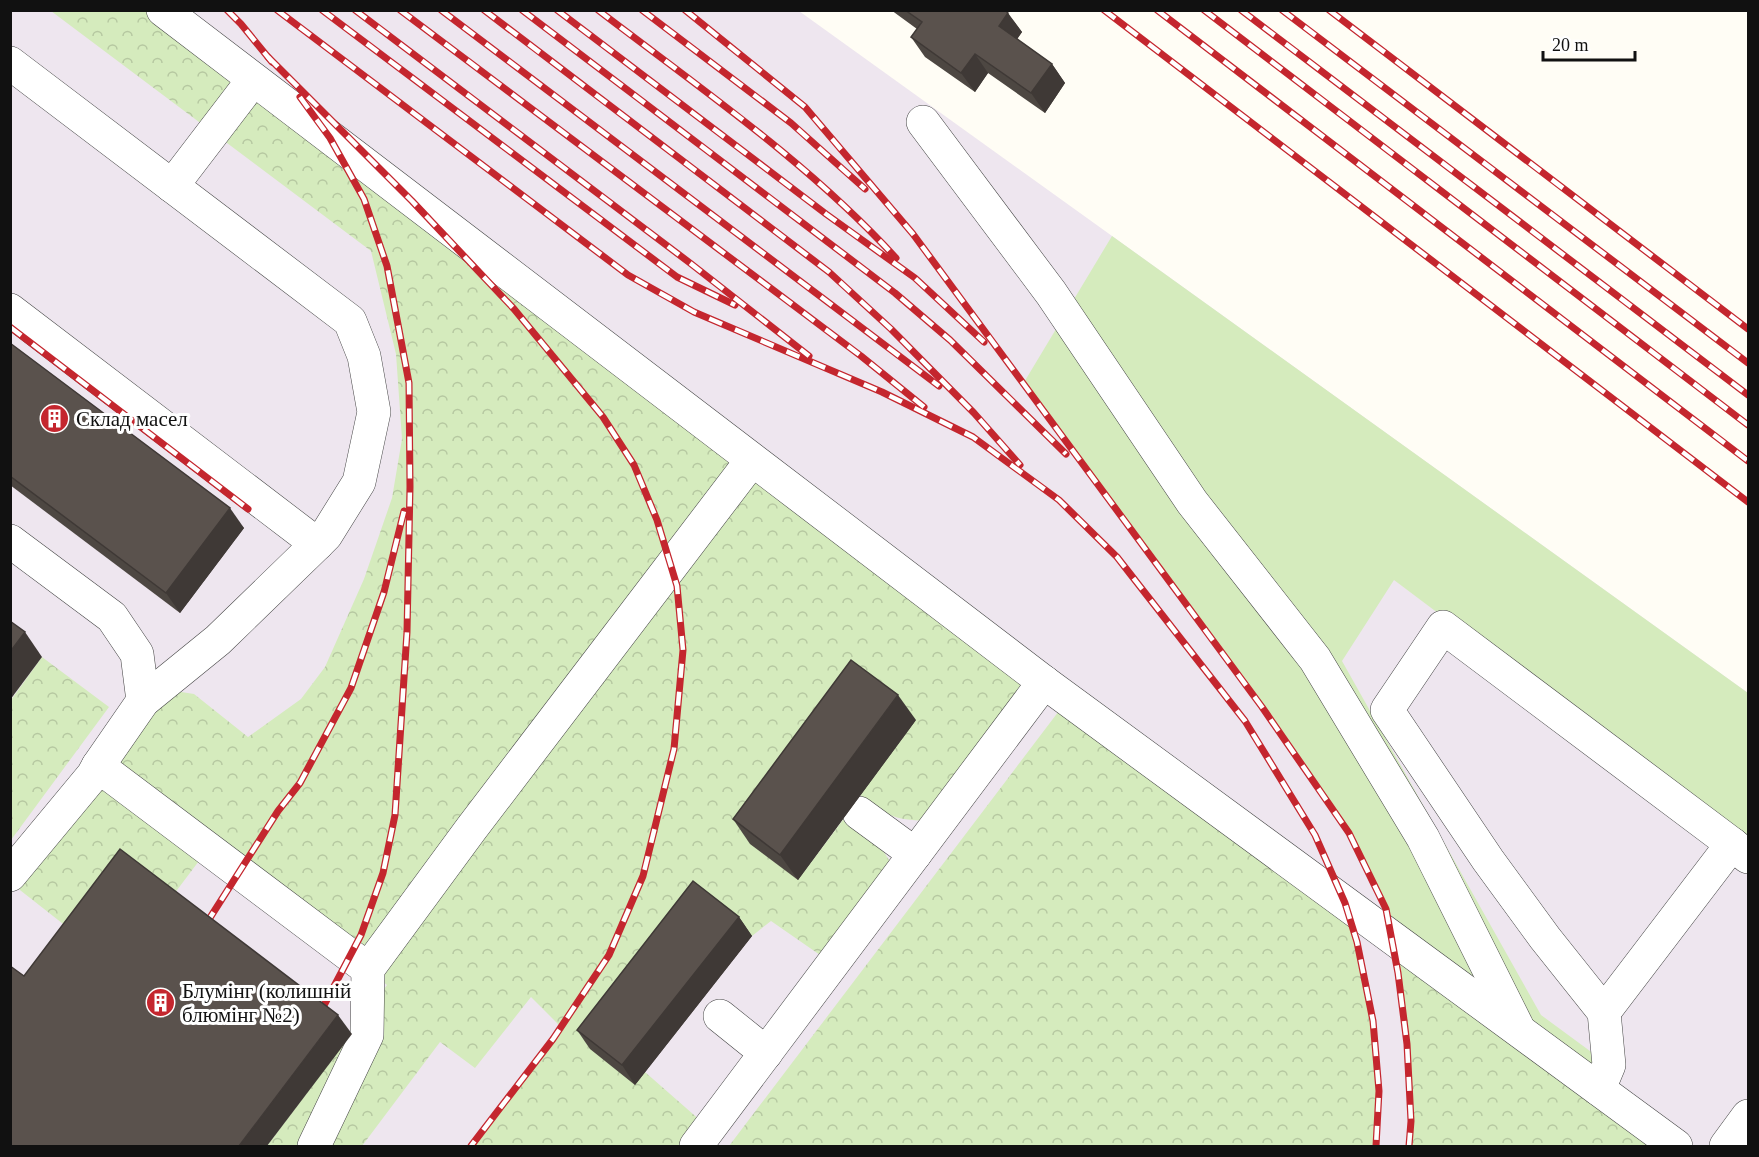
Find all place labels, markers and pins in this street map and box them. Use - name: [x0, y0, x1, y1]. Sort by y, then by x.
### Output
- building icon: Склад масел: [39, 403, 71, 435]
- place label: Склад масел: [76, 407, 188, 431]
- place label: Блумінг (колишній блюмінг №2): [182, 979, 351, 1027]
- building icon: Блумінг (колишній блюмінг №2): [145, 987, 177, 1019]

